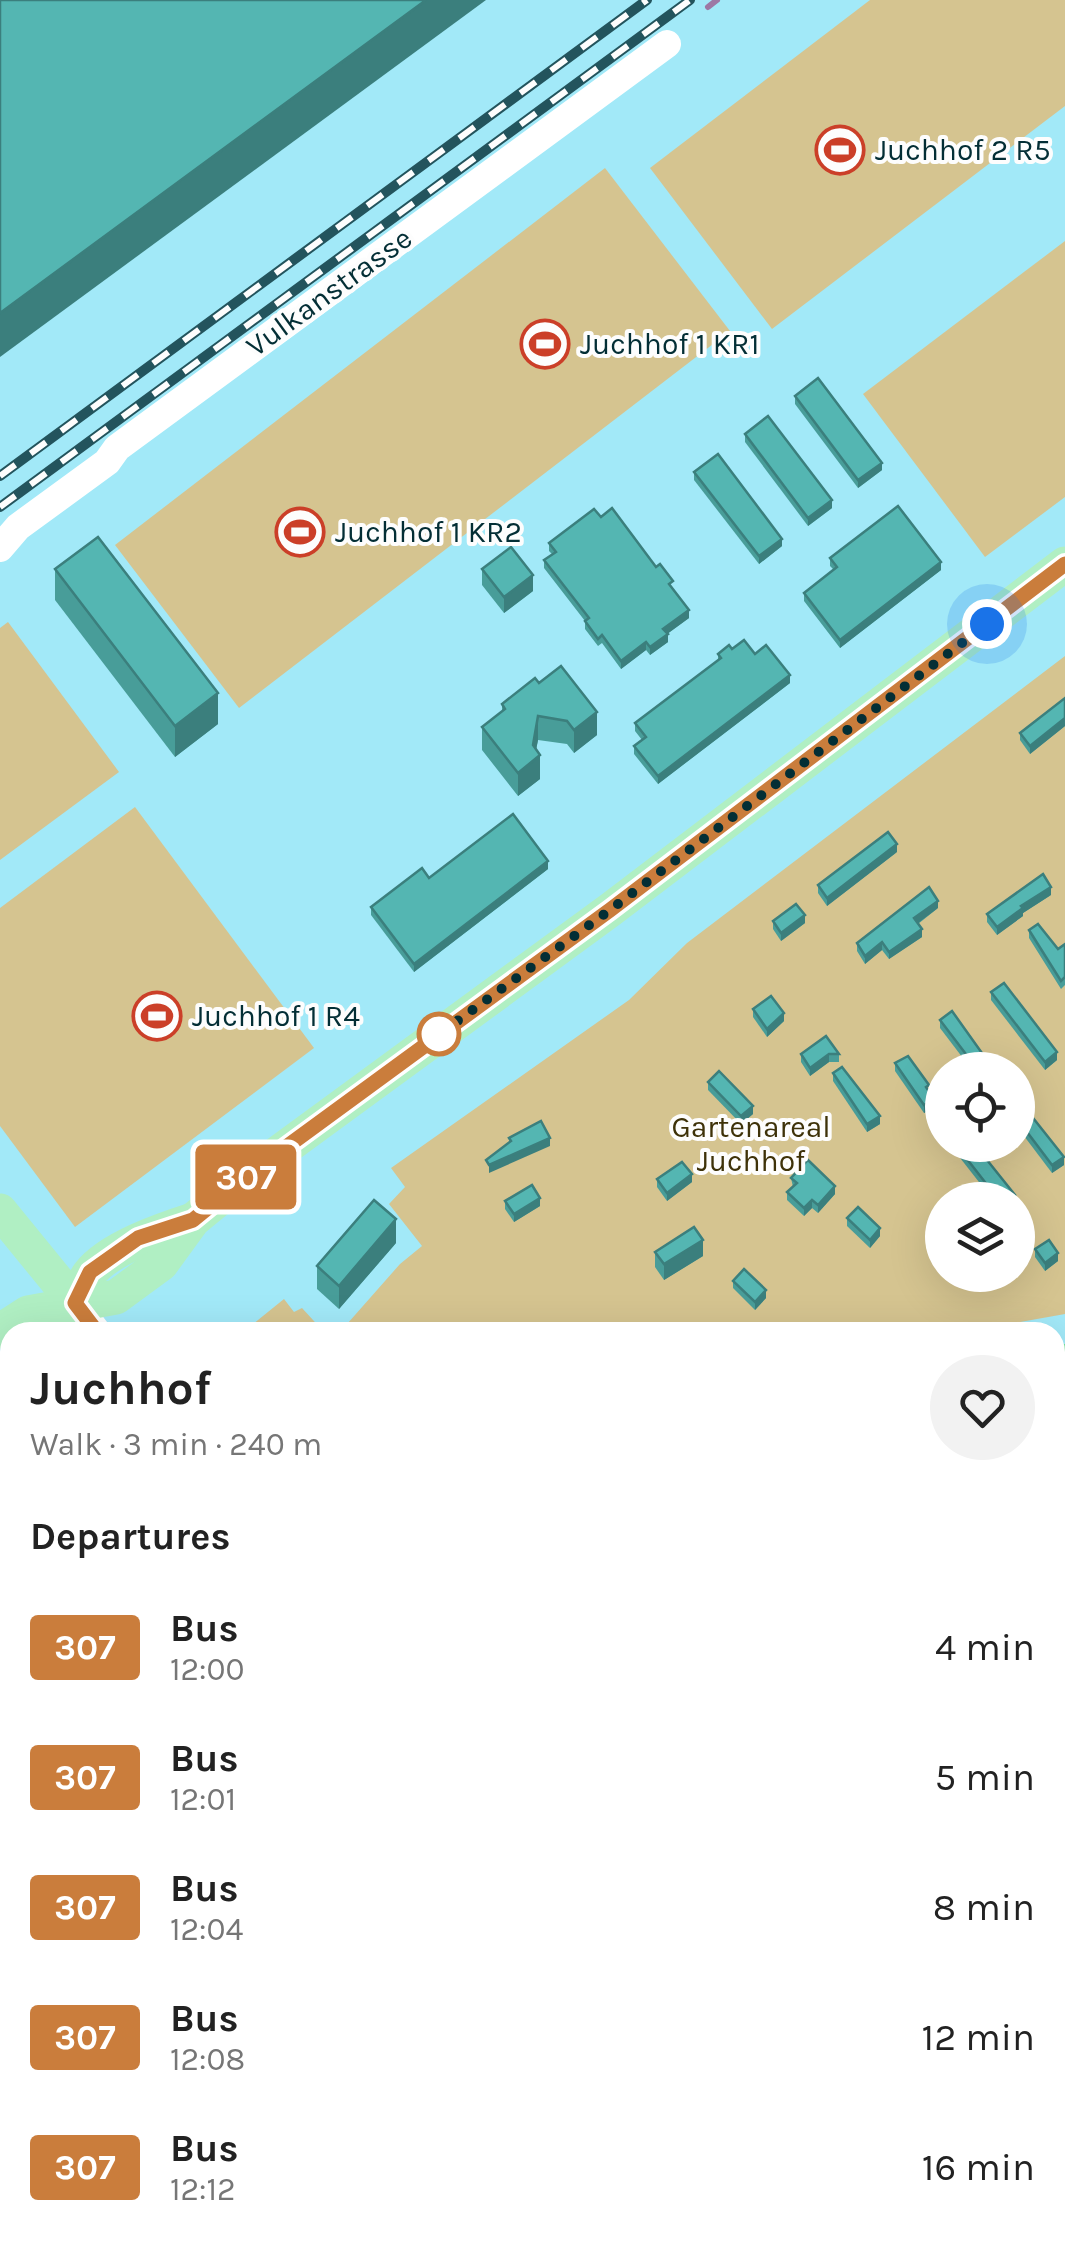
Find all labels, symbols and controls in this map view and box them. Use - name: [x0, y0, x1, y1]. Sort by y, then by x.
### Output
- sports icon: Juchhof 2 R5: [814, 124, 866, 176]
- place label: Juchhof 2 R5: [875, 132, 1051, 168]
- street label: Vulkanstrasse: [239, 220, 419, 364]
- sports icon: Juchhof 1 KR1: [519, 318, 571, 370]
- place label: Juchhof 1 KR1: [580, 326, 759, 362]
- sports icon: Juchhof 1 KR2: [274, 506, 326, 558]
- place label: Juchhof 1 KR2: [335, 514, 522, 550]
- your location: [962, 599, 1012, 649]
- sports icon: Juchhof 1 R4: [131, 990, 183, 1042]
- place label: Juchhof 1 R4: [192, 998, 360, 1034]
- unlabelled marker: [418, 1013, 460, 1055]
- map controls: [925, 1052, 1035, 1292]
- button: locate: [925, 1052, 1035, 1162]
- park label: Gartenareal Juchhof: [671, 1109, 831, 1179]
- line badge: 307: [188, 1144, 304, 1210]
- text: 307: [215, 1157, 277, 1198]
- button: layers: [925, 1182, 1035, 1292]
- button: heart: [930, 1355, 1035, 1460]
- text: Juchhof: [30, 1360, 211, 1416]
- text: Walk · 3 min · 240 m: [30, 1426, 322, 1463]
- text: Departures: [30, 1514, 230, 1559]
- text: Bus: [170, 1606, 239, 1651]
- text: 4 min: [935, 1625, 1035, 1670]
- text: 307: [54, 1627, 116, 1668]
- text: 12:00: [170, 1651, 244, 1688]
- text: Bus: [170, 1736, 239, 1781]
- text: 5 min: [935, 1755, 1035, 1800]
- text: 307: [54, 1757, 116, 1798]
- text: 12:01: [170, 1781, 236, 1818]
- text: Bus: [170, 1866, 239, 1911]
- text: 8 min: [933, 1885, 1035, 1930]
- text: 307: [54, 1887, 116, 1928]
- text: 12:04: [170, 1911, 243, 1948]
- text: Bus: [170, 1996, 239, 2041]
- text: 12 min: [922, 2015, 1035, 2060]
- text: 307: [54, 2017, 116, 2058]
- text: 12:08: [170, 2041, 245, 2078]
- text: Bus: [170, 2126, 239, 2171]
- text: 16 min: [922, 2145, 1035, 2190]
- text: 307: [54, 2147, 116, 2188]
- text: 12:12: [170, 2171, 236, 2208]

